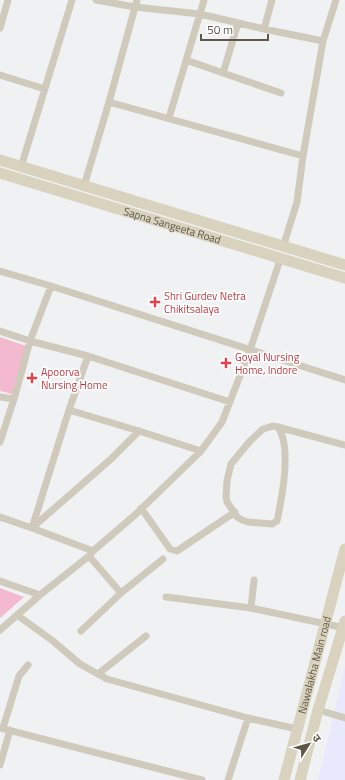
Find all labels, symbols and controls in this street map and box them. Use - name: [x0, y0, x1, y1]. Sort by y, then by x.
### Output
- scale bar: [201, 16, 268, 42]
- text: 50 m: [207, 20, 233, 39]
- street label: Sapna Sangeeta Road: [122, 203, 223, 248]
- place label: Shri Gurdev Netra Chikitsalaya: [164, 288, 246, 317]
- marker: Shri Gurdev Netra Chikitsalaya: [149, 296, 161, 308]
- place label: Goyal Nursing Home, Indore: [235, 349, 300, 378]
- marker: Goyal Nursing Home, Indore: [220, 357, 232, 369]
- place label: Apoorva Nursing Home: [41, 364, 108, 393]
- marker: Apoorva Nursing Home: [26, 372, 38, 384]
- street label: Nawalakha Main road: [294, 614, 335, 716]
- north arrow: [289, 724, 329, 764]
- text: उ: [309, 731, 326, 746]

